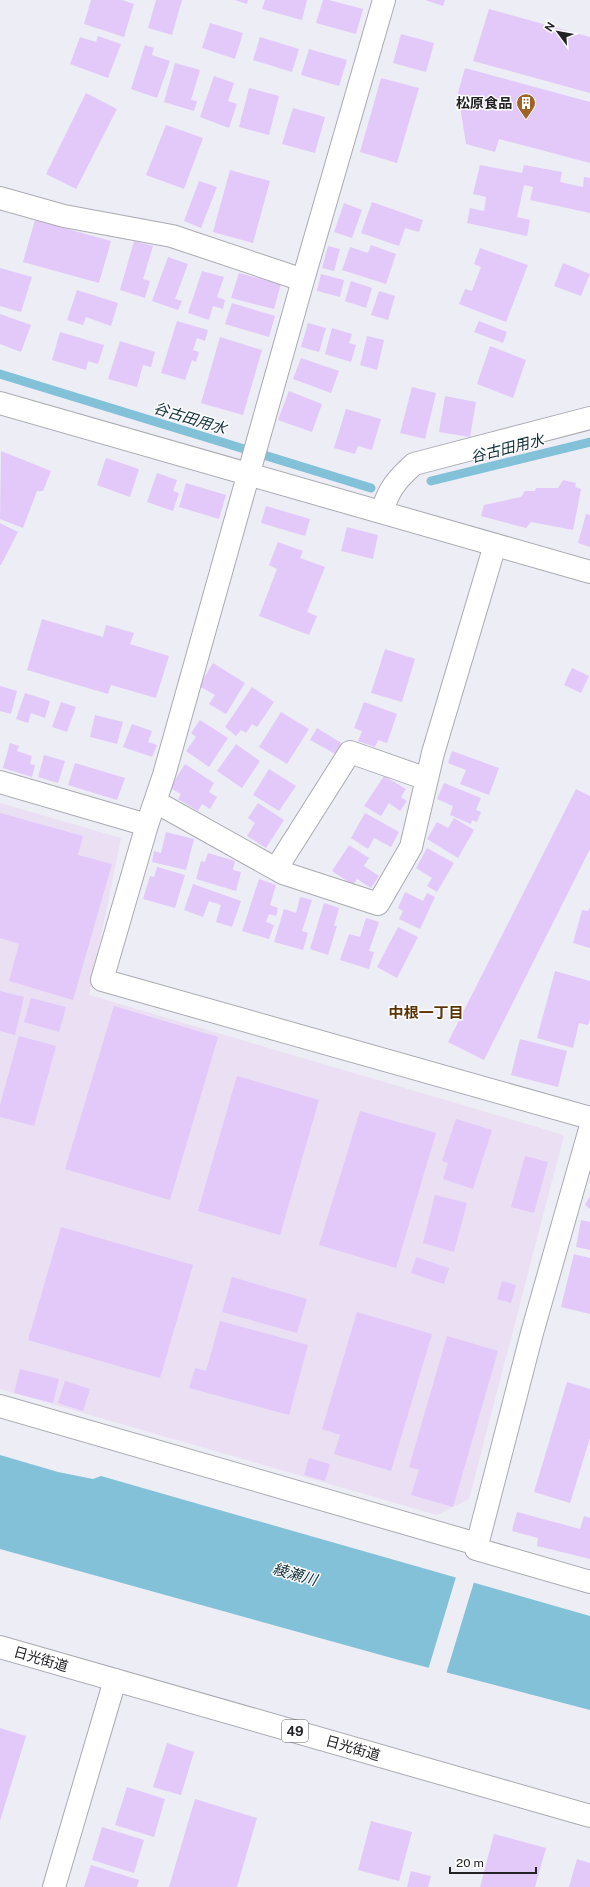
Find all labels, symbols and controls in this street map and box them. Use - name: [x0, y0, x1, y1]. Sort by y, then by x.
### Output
- north arrow: [538, 12, 578, 52]
- text: N: [542, 20, 557, 34]
- building icon: 松原食品: [515, 92, 537, 120]
- place label: 松原食品: [456, 95, 512, 111]
- water label: 谷古田用水: [152, 399, 230, 438]
- water label: 谷古田用水: [469, 430, 547, 465]
- district label: 中根一丁目: [388, 1004, 464, 1021]
- water label: 綾瀬川: [271, 1560, 321, 1589]
- street label: 日光街道: [12, 1644, 70, 1674]
- road number: 49: [282, 1720, 308, 1742]
- street label: 日光街道: [324, 1733, 382, 1763]
- scale bar: [450, 1849, 536, 1875]
- text: 20 m: [456, 1856, 484, 1870]

